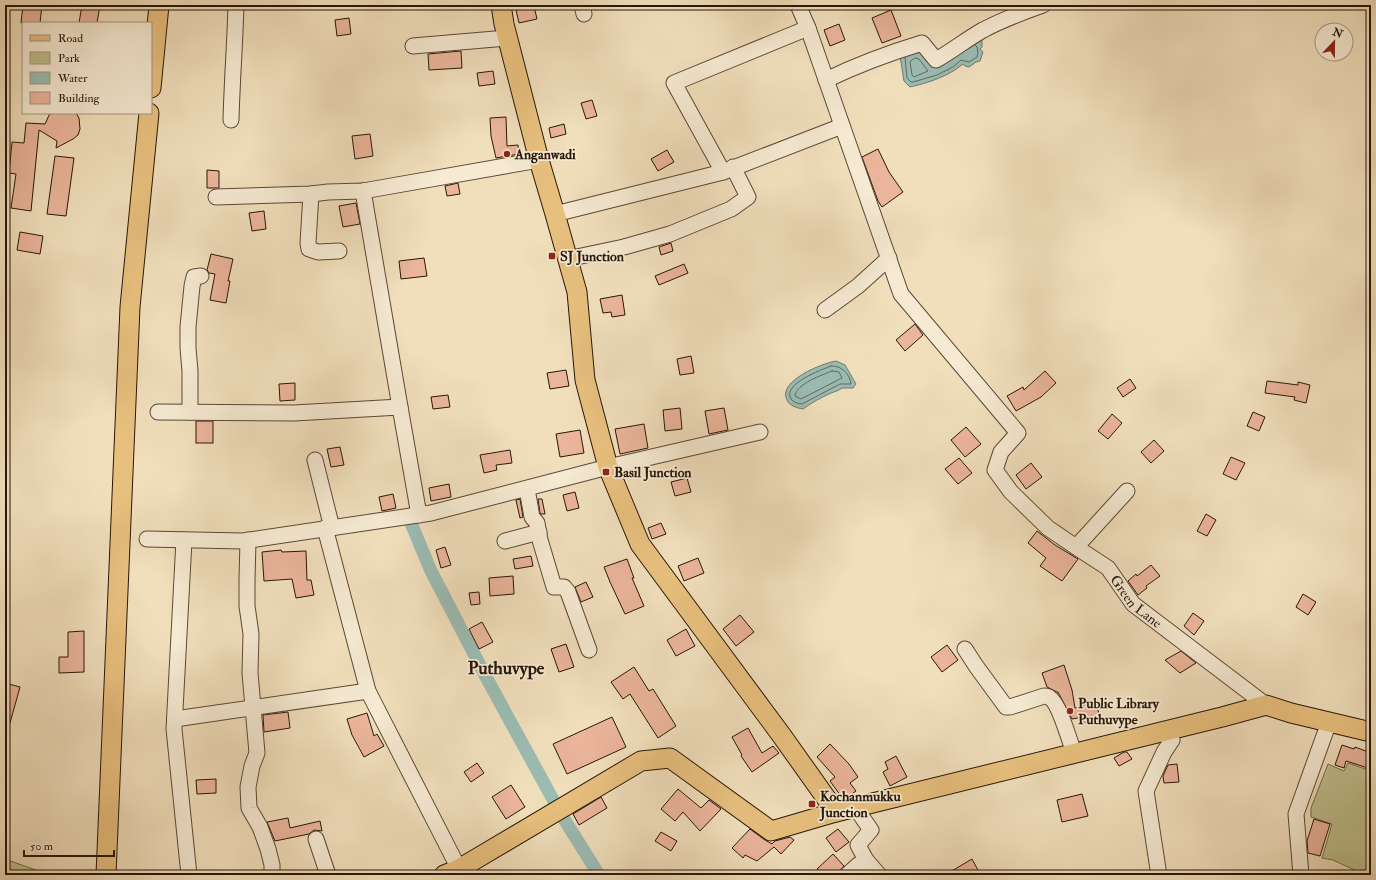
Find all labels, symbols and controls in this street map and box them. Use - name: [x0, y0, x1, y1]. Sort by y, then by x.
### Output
- legend: [22, 22, 152, 114]
- north arrow: [1314, 22, 1354, 62]
- text: N: [1330, 25, 1346, 41]
- text: Road: [58, 31, 83, 46]
- text: Park: [58, 51, 80, 66]
- text: Water: [57, 71, 88, 86]
- text: Building: [58, 91, 101, 106]
- place label: Anganwadi: [514, 146, 576, 164]
- marker: Anganwadi: [502, 149, 512, 159]
- place label: SJ Junction: [560, 248, 625, 266]
- marker: SJ Junction: [547, 251, 557, 261]
- place label: Basil Junction: [614, 464, 692, 482]
- marker: Basil Junction: [601, 467, 611, 477]
- street label: Green Lane: [1106, 572, 1165, 632]
- district label: Puthuvype: [468, 657, 545, 680]
- place label: Public Library Puthuvype: [1078, 695, 1160, 729]
- marker: Public Library Puthuvype: [1065, 706, 1075, 716]
- place label: Kochanmukku Junction: [819, 788, 901, 822]
- marker: Kochanmukku Junction: [807, 799, 817, 809]
- scale bar: [24, 832, 114, 858]
- text: 50 m: [30, 839, 54, 854]

